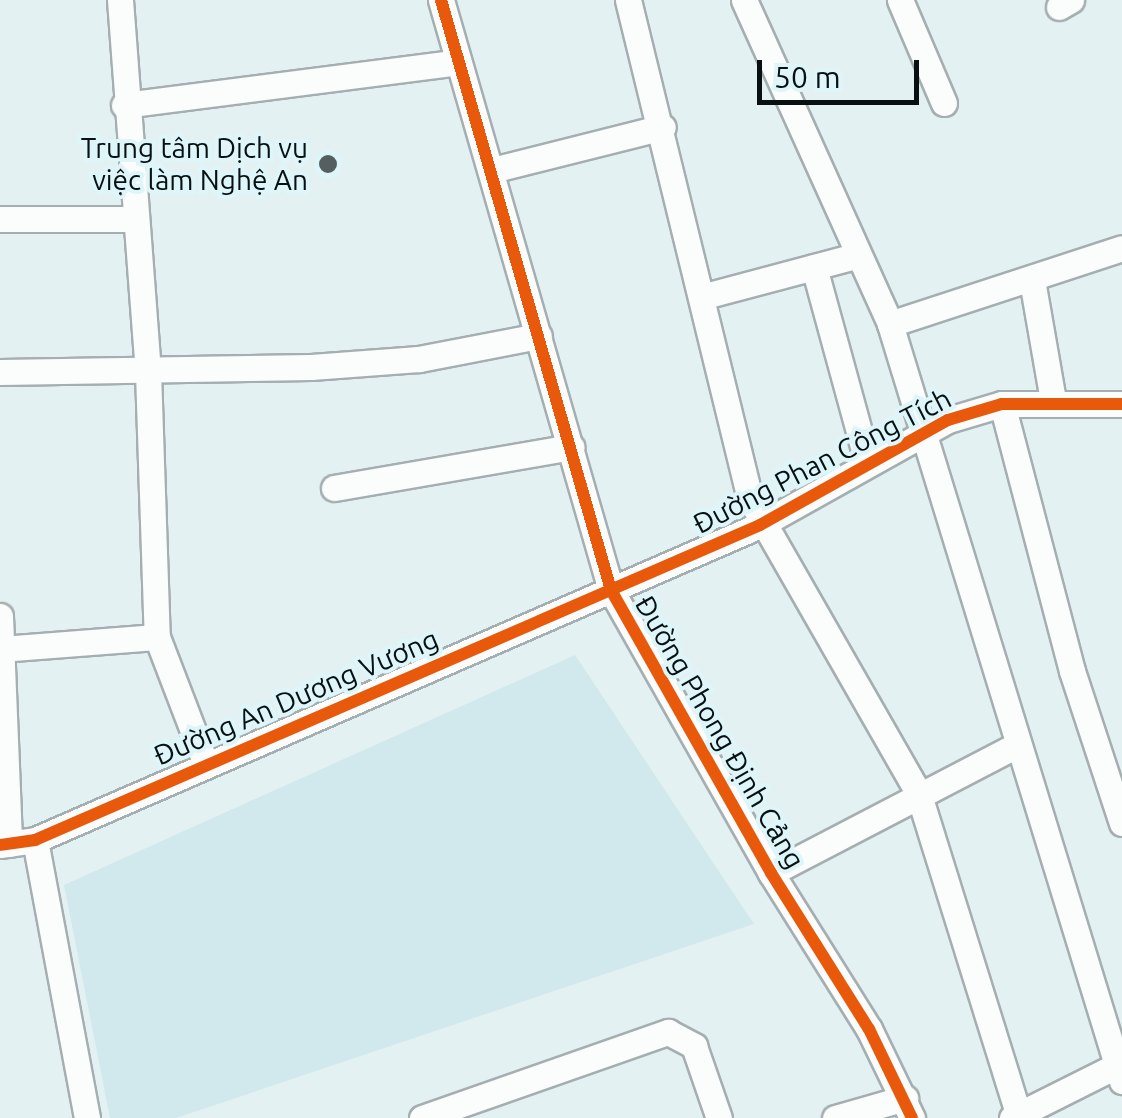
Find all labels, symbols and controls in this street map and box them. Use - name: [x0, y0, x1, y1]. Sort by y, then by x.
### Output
- scale bar: [762, 40, 924, 102]
- text: 50 m: [774, 60, 841, 94]
- place label: Trung tâm Dịch vụ việc làm Nghệ An: [81, 131, 308, 197]
- marker: Trung tâm Dịch vụ việc làm Nghệ An: [317, 153, 339, 175]
- street label: Đường Phan Công Tích: [687, 381, 957, 541]
- street label: Đường Phong Định Cảng: [628, 590, 812, 874]
- street label: Đường An Dương Vương: [149, 622, 443, 772]

